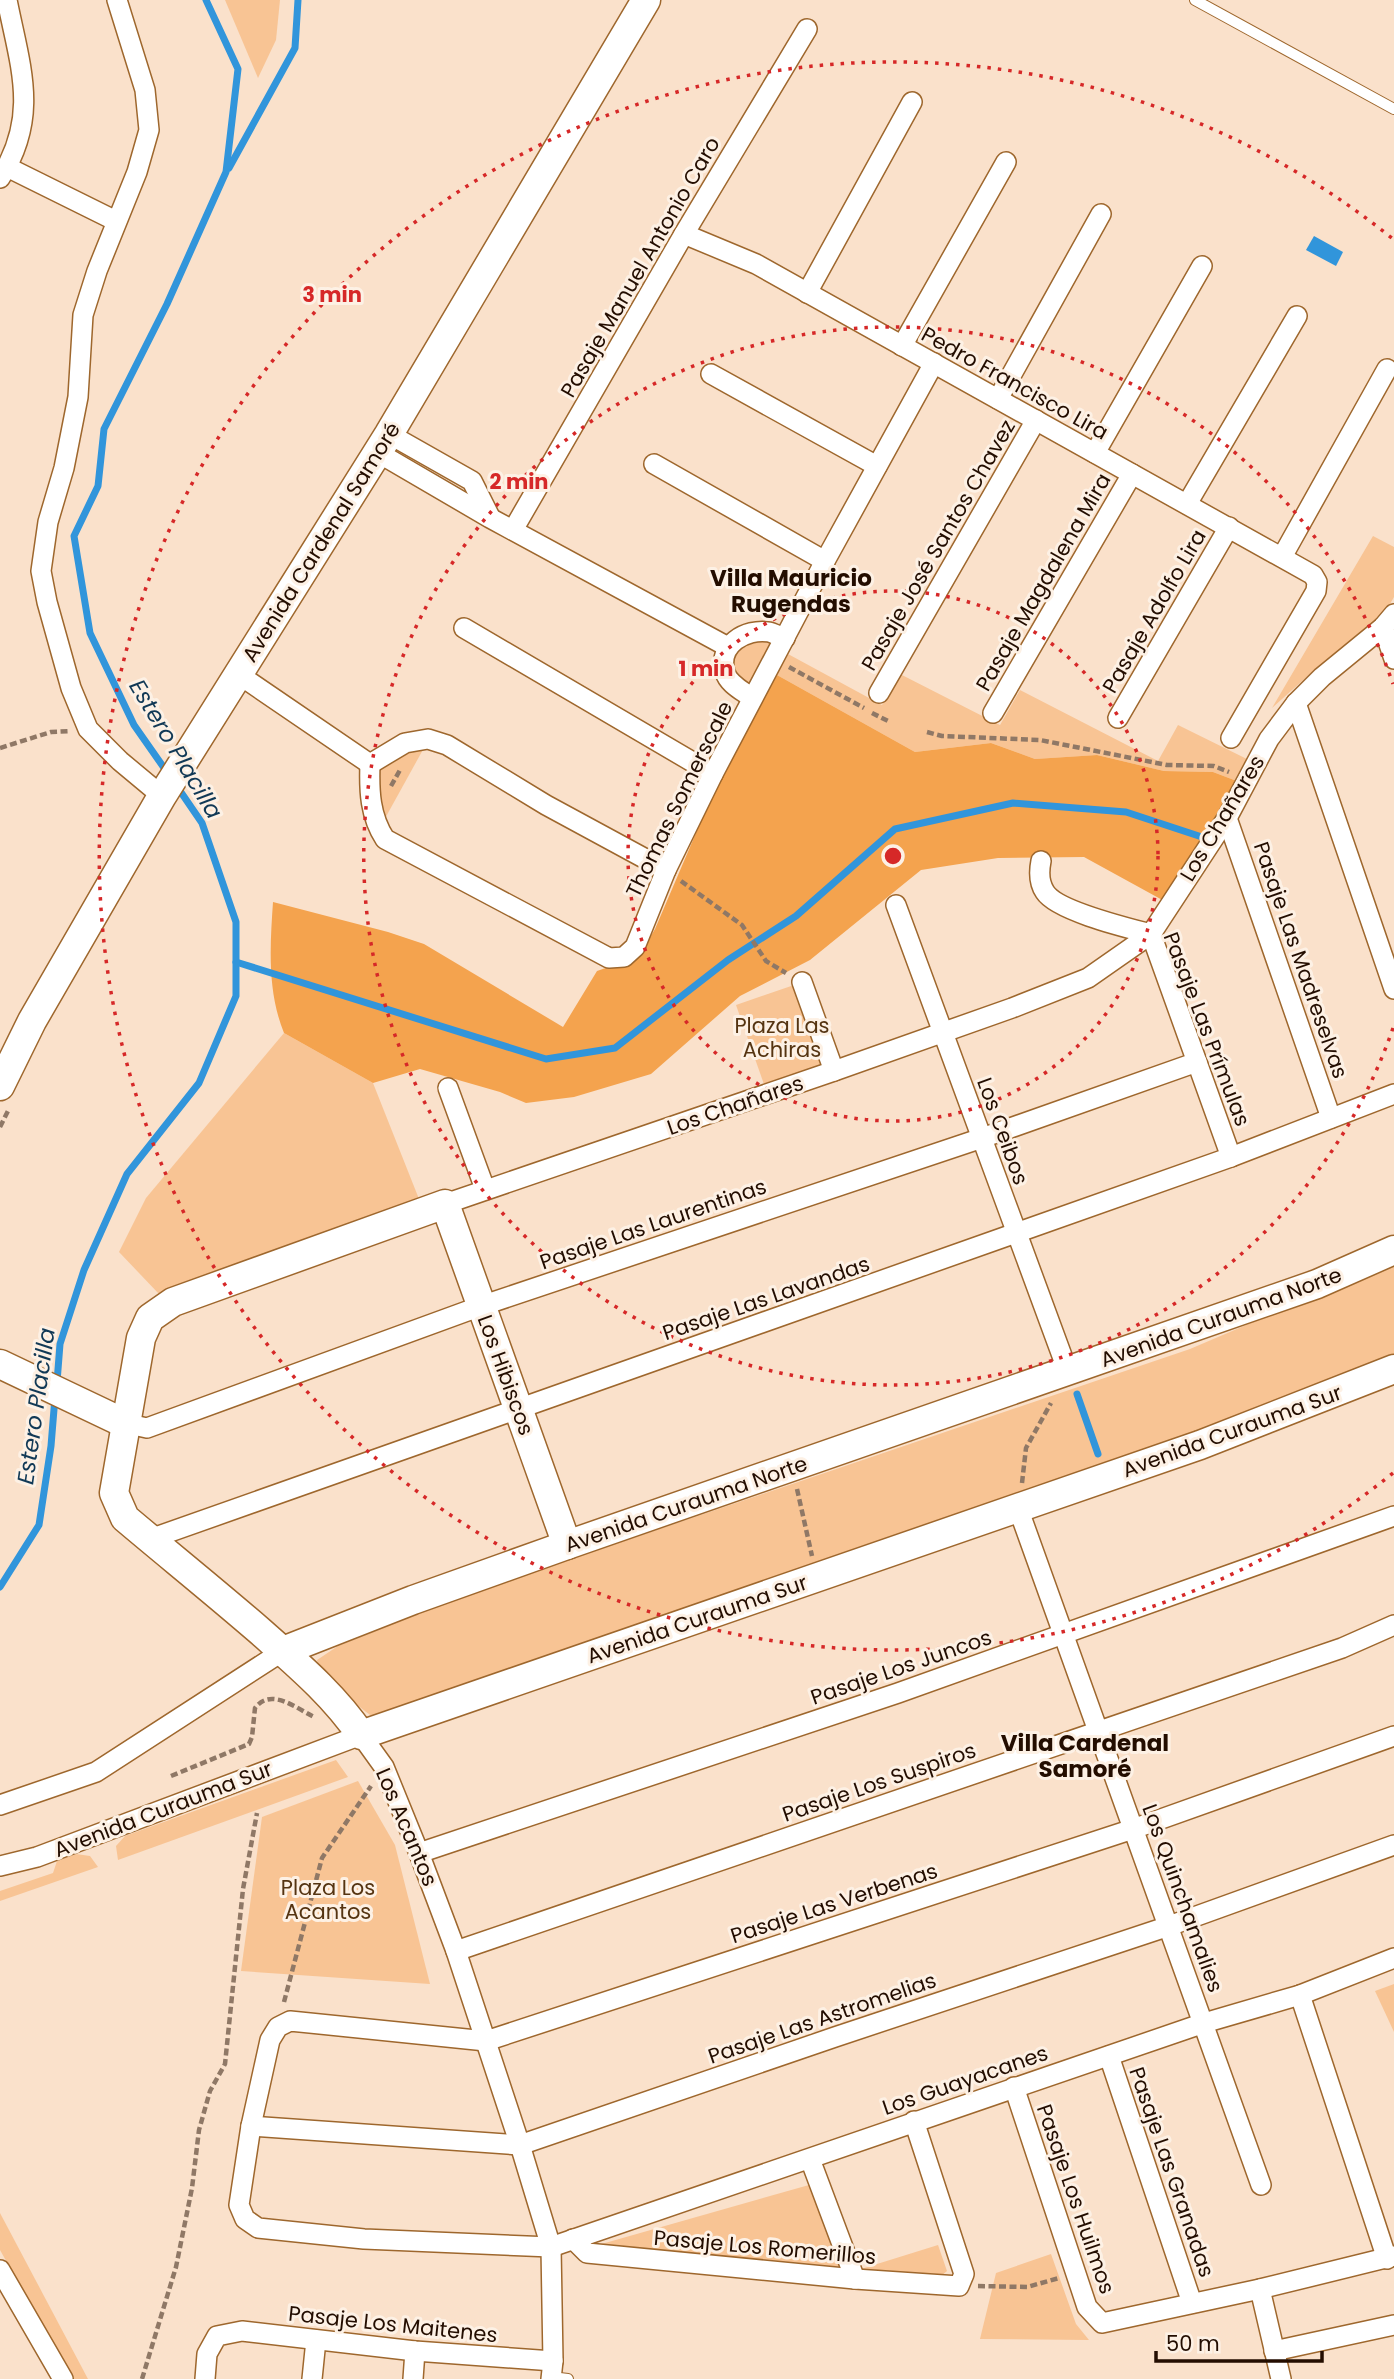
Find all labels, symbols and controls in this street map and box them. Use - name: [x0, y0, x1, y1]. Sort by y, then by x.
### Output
- street label: Pasaje Manuel Antonio Caro: [553, 131, 727, 403]
- text: 3 min: [302, 280, 362, 309]
- street label: Pedro Francisco Lira: [916, 320, 1114, 446]
- street label: Pasaje José Santos Chavez: [854, 414, 1022, 676]
- street label: Avenida Cardenal Samoré: [235, 416, 407, 668]
- text: 2 min: [489, 467, 549, 496]
- street label: Pasaje Magdalena Mira: [969, 468, 1117, 696]
- street label: Pasaje Adolfo Lira: [1095, 524, 1213, 698]
- district label: Villa Mauricio Rugendas: [710, 562, 872, 620]
- text: 1 min: [679, 654, 733, 683]
- water label: Estero Placilla: [122, 673, 230, 825]
- street label: Thomas Somerscale: [619, 696, 739, 902]
- street label: Los Chañares: [1173, 750, 1271, 886]
- street label: Pasaje Las Madreselvas: [1247, 838, 1355, 1082]
- centre of rings: [881, 844, 905, 868]
- street label: Pasaje Las Prímulas: [1157, 928, 1257, 1130]
- park label: Plaza Las Achiras: [734, 1011, 830, 1064]
- street label: Los Chañares: [663, 1068, 807, 1142]
- street label: Los Ceibos: [970, 1073, 1036, 1189]
- street label: Pasaje Las Laurentinas: [536, 1172, 770, 1276]
- street label: Pasaje Las Lavandas: [659, 1249, 873, 1347]
- street label: Avenida Curauma Norte: [1096, 1260, 1346, 1374]
- street label: Los Hibiscos: [471, 1311, 541, 1439]
- water label: Estero Placilla: [9, 1326, 63, 1486]
- street label: Avenida Curauma Sur: [1118, 1378, 1346, 1484]
- street label: Avenida Curauma Norte: [561, 1449, 811, 1559]
- street label: Avenida Curauma Sur: [583, 1568, 811, 1670]
- street label: Pasaje Los Juncos: [807, 1622, 995, 1712]
- district label: Villa Cardenal Samoré: [1001, 1727, 1169, 1785]
- street label: Pasaje Los Suspiros: [778, 1735, 980, 1829]
- street label: Avenida Curauma Sur: [50, 1754, 277, 1864]
- street label: Los Acantos: [369, 1763, 445, 1891]
- street label: Los Quinchamalies: [1135, 1800, 1231, 1996]
- street label: Pasaje Las Verbenas: [727, 1856, 941, 1950]
- park label: Plaza Los Acantos: [281, 1873, 375, 1926]
- street label: Pasaje Las Astromelias: [704, 1965, 940, 2071]
- street label: Los Guayacanes: [878, 2038, 1052, 2122]
- street label: Pasaje Las Granadas: [1122, 2063, 1222, 2281]
- street label: Pasaje Los Huilmos: [1030, 2100, 1122, 2298]
- street label: Pasaje Los Romerillos: [653, 2223, 877, 2271]
- street label: Pasaje Los Maitenes: [287, 2299, 499, 2349]
- scale bar: [1156, 2320, 1322, 2364]
- text: 50 m: [1166, 2329, 1220, 2358]

